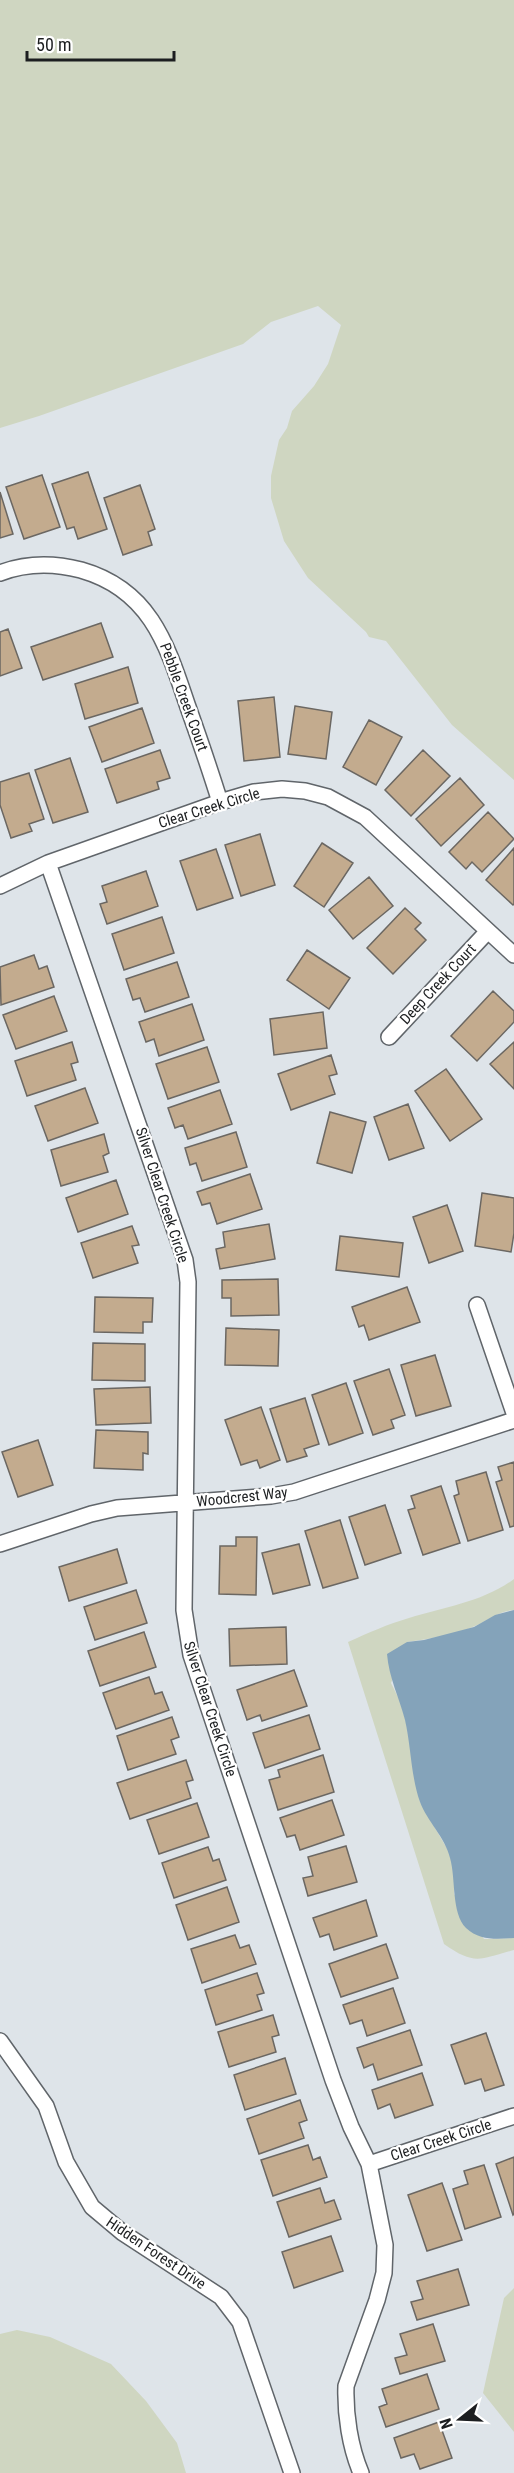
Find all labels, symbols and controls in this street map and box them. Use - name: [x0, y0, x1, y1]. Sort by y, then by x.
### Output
- scale bar: [27, 24, 174, 62]
- text: 50 m: [36, 34, 71, 55]
- street label: Pebble Creek Court: [156, 640, 212, 754]
- street label: Clear Creek Circle: [156, 784, 262, 832]
- street label: Deep Creek Court: [396, 940, 480, 1028]
- street label: Silver Clear Creek Circle: [132, 1125, 192, 1265]
- street label: Woodcrest Way: [196, 1483, 288, 1511]
- street label: Silver Clear Creek Circle: [180, 1639, 240, 1779]
- street label: Clear Creek Circle: [388, 2115, 494, 2165]
- street label: Hidden Forest Drive: [103, 2213, 209, 2293]
- north arrow: [430, 2389, 490, 2449]
- text: N: [436, 2416, 457, 2431]

